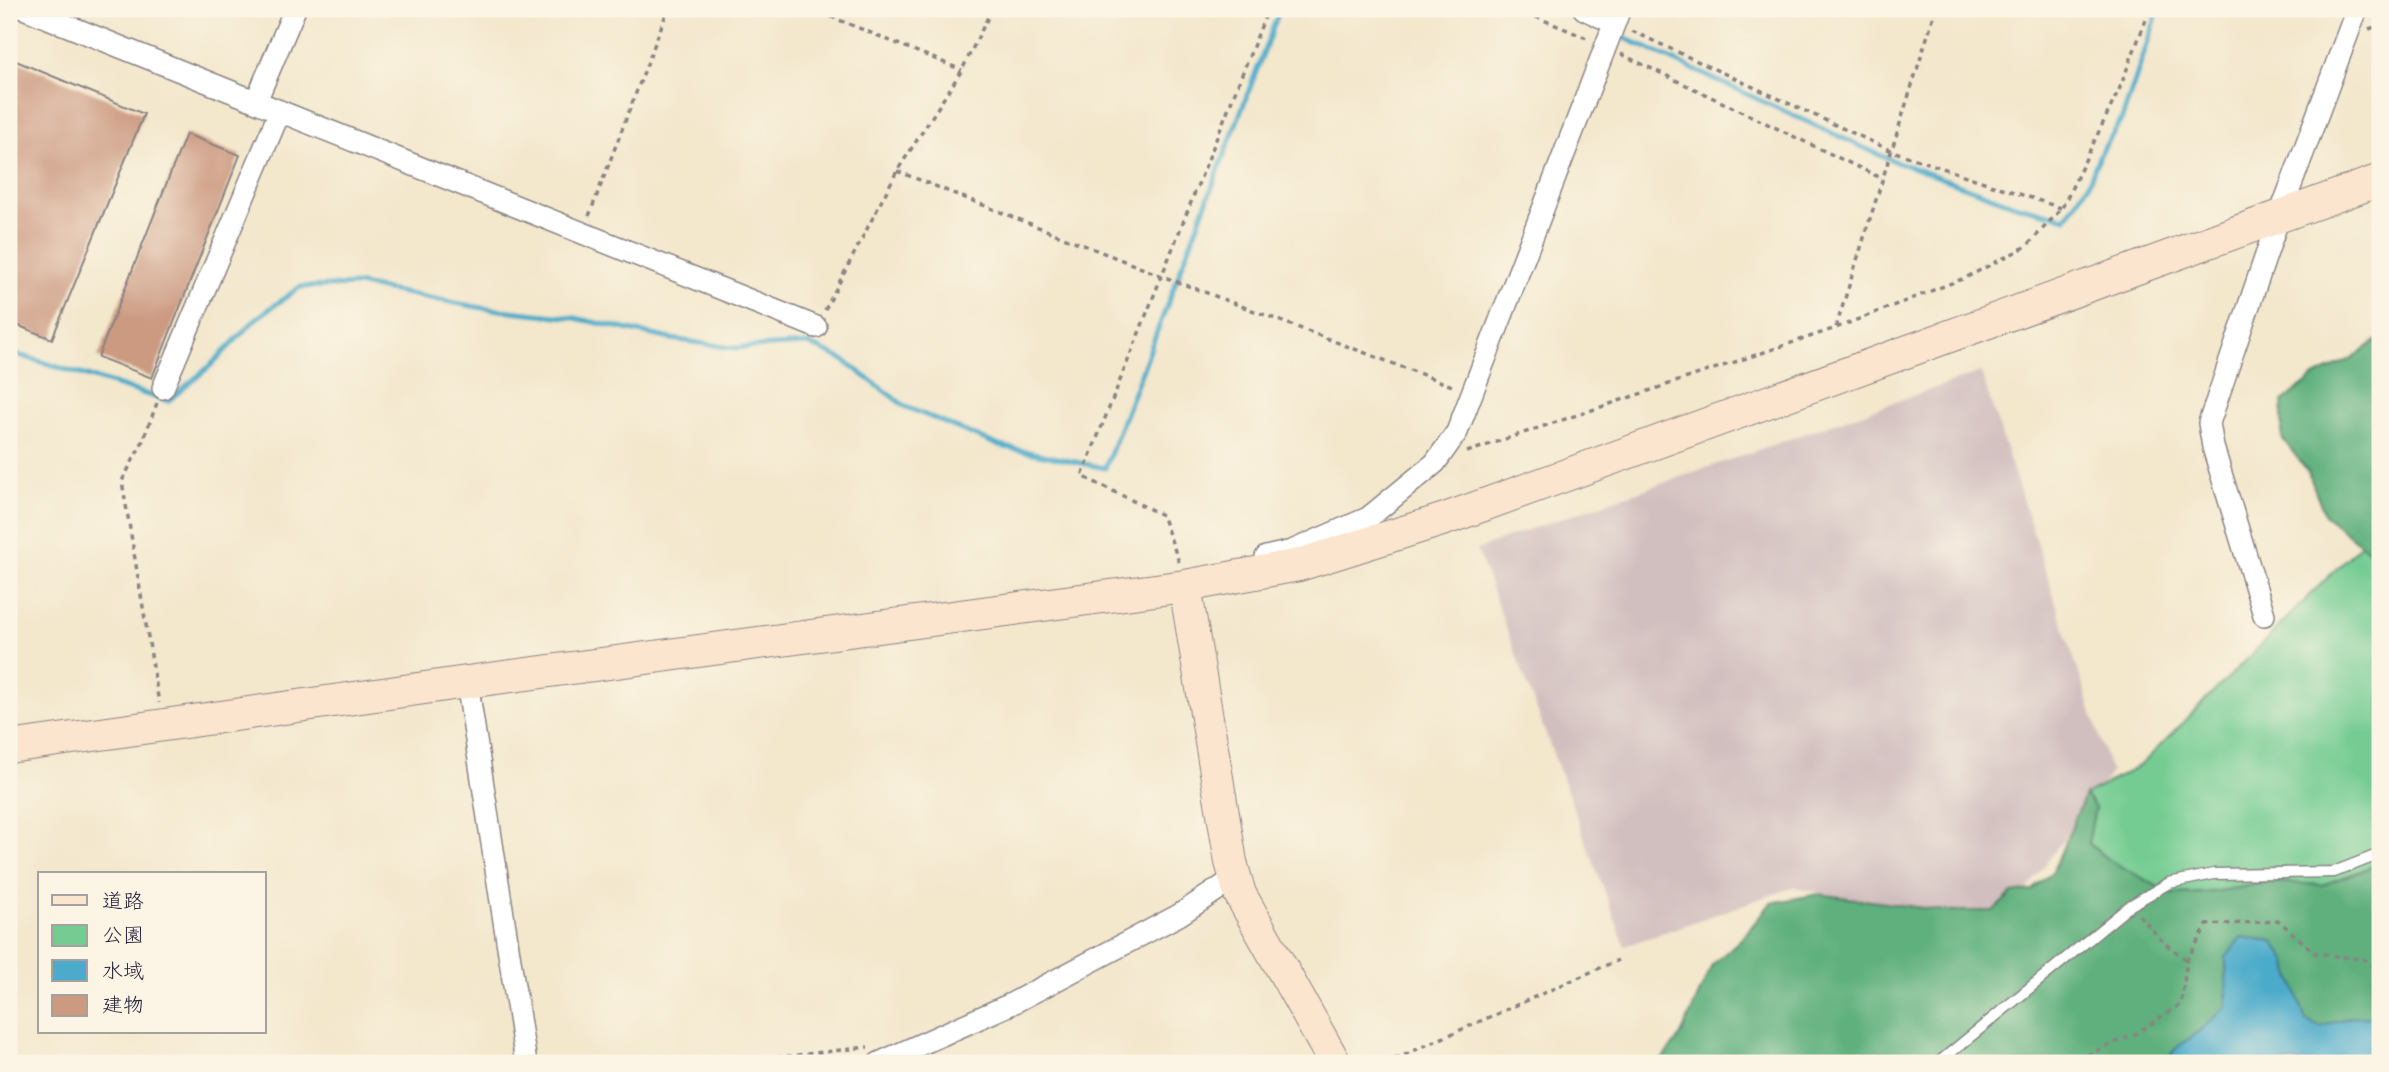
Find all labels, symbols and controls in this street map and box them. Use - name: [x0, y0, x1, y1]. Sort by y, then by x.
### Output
- legend: [38, 872, 266, 1034]
- text: 道路: [102, 886, 144, 913]
- text: 公園: [102, 920, 144, 947]
- text: 水域: [102, 956, 144, 983]
- text: 建物: [102, 990, 144, 1017]

